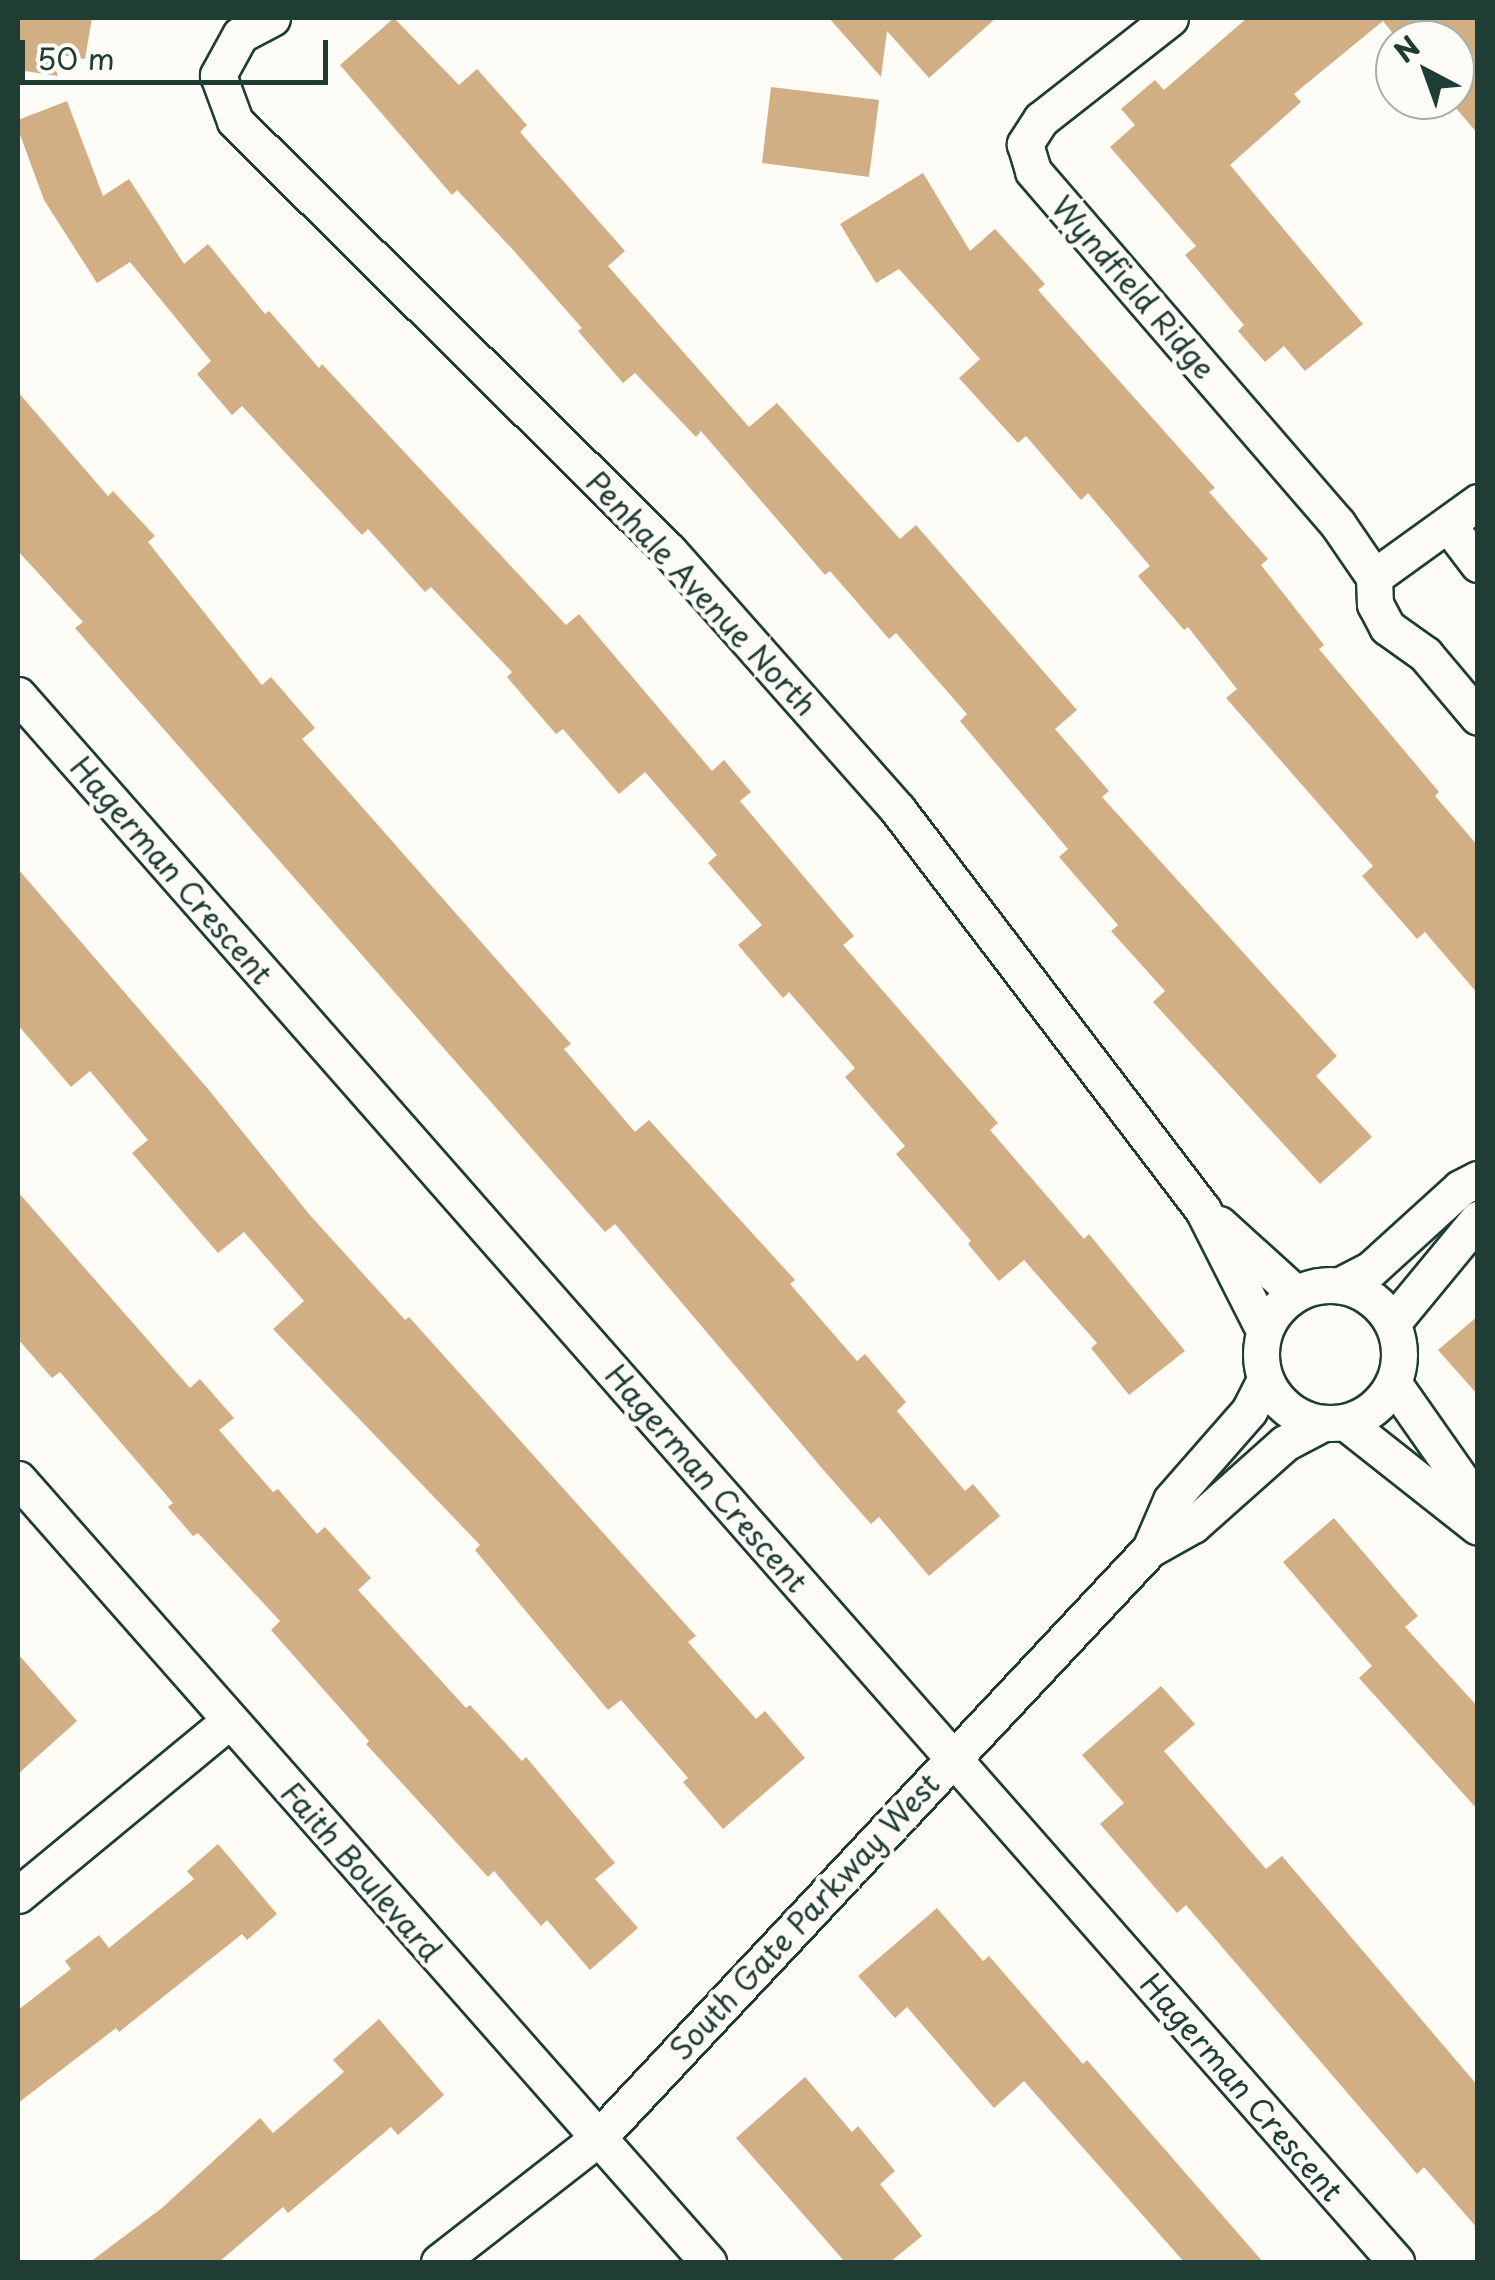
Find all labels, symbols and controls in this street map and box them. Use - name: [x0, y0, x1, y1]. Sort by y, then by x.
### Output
- scale bar: [25, 20, 332, 82]
- north arrow: [1375, 20, 1475, 120]
- text: N: [1384, 25, 1429, 72]
- text: 50 m: [37, 35, 115, 80]
- street label: Wyndfield Ridge: [1044, 188, 1224, 386]
- street label: Penhale Avenue North: [580, 464, 824, 722]
- street label: Hagerman Crescent: [63, 749, 281, 991]
- street label: Hagerman Crescent: [598, 1357, 816, 1599]
- street label: South Gate Parkway West: [661, 1765, 947, 2067]
- street label: Faith Boulevard: [274, 1774, 450, 1968]
- street label: Hagerman Crescent: [1133, 1966, 1351, 2208]

